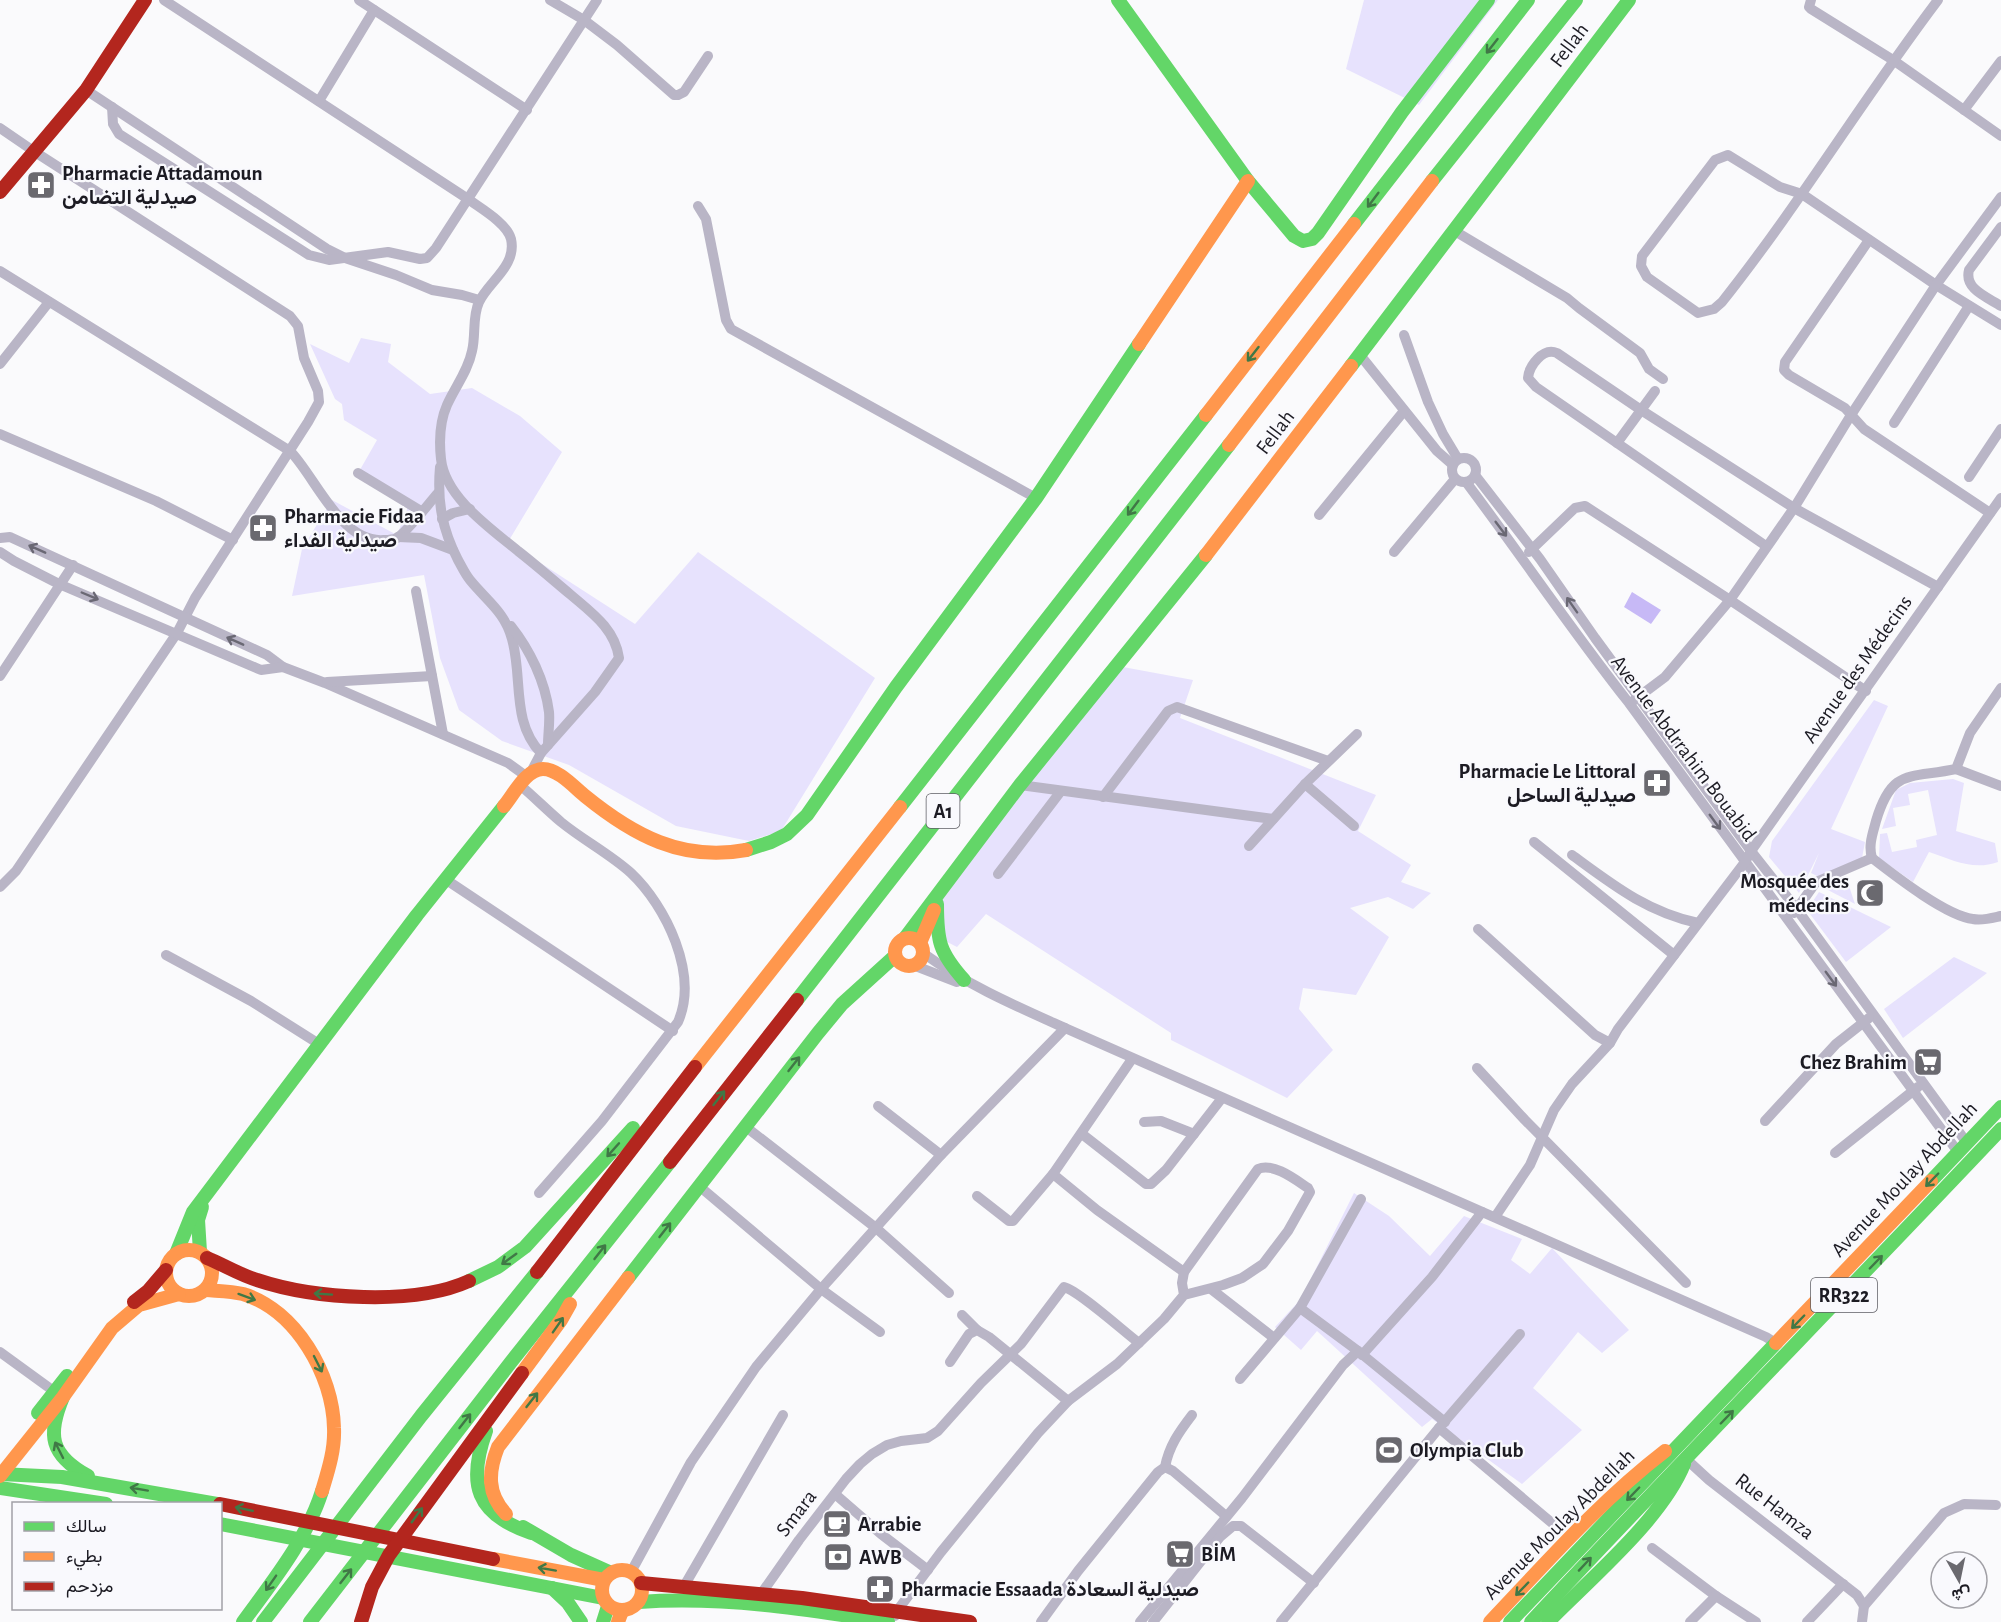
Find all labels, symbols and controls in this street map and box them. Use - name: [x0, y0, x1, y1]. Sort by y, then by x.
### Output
- street label: Fellah: [1546, 19, 1593, 71]
- one-way arrow: [1486, 38, 1498, 54]
- place label: Pharmacie Attadamoun صيدلية التضامن: [62, 163, 263, 209]
- pharmacy icon: Pharmacie Attadamoun صيدلية التضامن: [25, 169, 57, 201]
- one-way arrow: [1366, 192, 1379, 208]
- one-way arrow: [1246, 346, 1259, 362]
- street label: Fellah: [1252, 406, 1299, 458]
- one-way arrow: [1127, 500, 1140, 516]
- place label: Pharmacie Fidaa صيدلية الفداء: [284, 506, 424, 552]
- pharmacy icon: Pharmacie Fidaa صيدلية الفداء: [247, 512, 279, 544]
- one-way arrow: [1494, 521, 1507, 537]
- one-way arrow: [29, 543, 47, 555]
- one-way arrow: [80, 591, 98, 602]
- street label: Avenue des Médecins: [1799, 592, 1916, 747]
- one-way arrow: [1566, 597, 1578, 613]
- one-way arrow: [226, 634, 244, 646]
- street label: Avenue Abdrrahim Bouabid: [1607, 652, 1760, 845]
- place label: Pharmacie Le Littoral صيدلية الساحل: [1459, 761, 1636, 807]
- pharmacy icon: Pharmacie Le Littoral صيدلية الساحل: [1641, 767, 1673, 799]
- road number: A1: [926, 794, 960, 828]
- one-way arrow: [1709, 814, 1722, 830]
- place label: Mosquée des médecins: [1740, 871, 1849, 916]
- mosque icon: Mosquée des médecins: [1854, 877, 1886, 909]
- one-way arrow: [1825, 970, 1838, 986]
- supermarket icon: Chez Brahim: [1912, 1046, 1944, 1078]
- place label: Chez Brahim: [1800, 1052, 1907, 1073]
- one-way arrow: [788, 1056, 801, 1072]
- one-way arrow: [713, 1090, 726, 1106]
- street label: Avenue Moulay Abdellah: [1827, 1098, 1981, 1261]
- one-way arrow: [606, 1142, 620, 1157]
- one-way arrow: [1925, 1172, 1939, 1187]
- one-way arrow: [659, 1222, 671, 1238]
- one-way arrow: [593, 1245, 606, 1261]
- one-way arrow: [502, 1253, 518, 1266]
- one-way arrow: [1869, 1254, 1884, 1269]
- road number: RR322: [1811, 1278, 1877, 1312]
- one-way arrow: [313, 1288, 333, 1299]
- one-way arrow: [237, 1292, 256, 1303]
- one-way arrow: [1791, 1314, 1805, 1329]
- one-way arrow: [552, 1317, 564, 1333]
- one-way arrow: [312, 1355, 324, 1373]
- one-way arrow: [526, 1392, 539, 1408]
- one-way arrow: [1719, 1410, 1734, 1425]
- one-way arrow: [459, 1414, 472, 1430]
- sports icon: Olympia Club: [1373, 1434, 1405, 1466]
- place label: Olympia Club: [1410, 1440, 1523, 1461]
- one-way arrow: [53, 1441, 65, 1459]
- street label: Avenue Moulay Abdellah: [1480, 1445, 1639, 1604]
- street label: Rue Hamza: [1731, 1469, 1818, 1544]
- one-way arrow: [129, 1483, 149, 1494]
- street label: Smara: [772, 1486, 821, 1540]
- one-way arrow: [1626, 1487, 1641, 1502]
- legend: [12, 1502, 222, 1610]
- one-way arrow: [235, 1503, 255, 1514]
- one-way arrow: [411, 1508, 423, 1524]
- cafe icon: Arrabie: [821, 1508, 853, 1540]
- place label: Arrabie: [858, 1514, 921, 1535]
- text: سالك: [66, 1518, 106, 1536]
- supermarket icon: BİM: [1164, 1538, 1196, 1570]
- bank icon: AWB: [822, 1541, 854, 1573]
- place label: BİM: [1201, 1543, 1236, 1565]
- place label: AWB: [859, 1547, 902, 1568]
- text: بطيء: [66, 1548, 102, 1571]
- north arrow: [1929, 1550, 1989, 1610]
- one-way arrow: [1578, 1556, 1592, 1571]
- one-way arrow: [537, 1564, 557, 1575]
- one-way arrow: [340, 1568, 353, 1584]
- pharmacy icon: Pharmacie Essaada صيدلية السعادة: [864, 1573, 896, 1605]
- one-way arrow: [265, 1574, 277, 1590]
- text: مزدحم: [66, 1578, 113, 1598]
- place label: Pharmacie Essaada صيدلية السعادة: [901, 1579, 1199, 1601]
- one-way arrow: [1514, 1581, 1529, 1596]
- text: ش: [1950, 1583, 1972, 1603]

